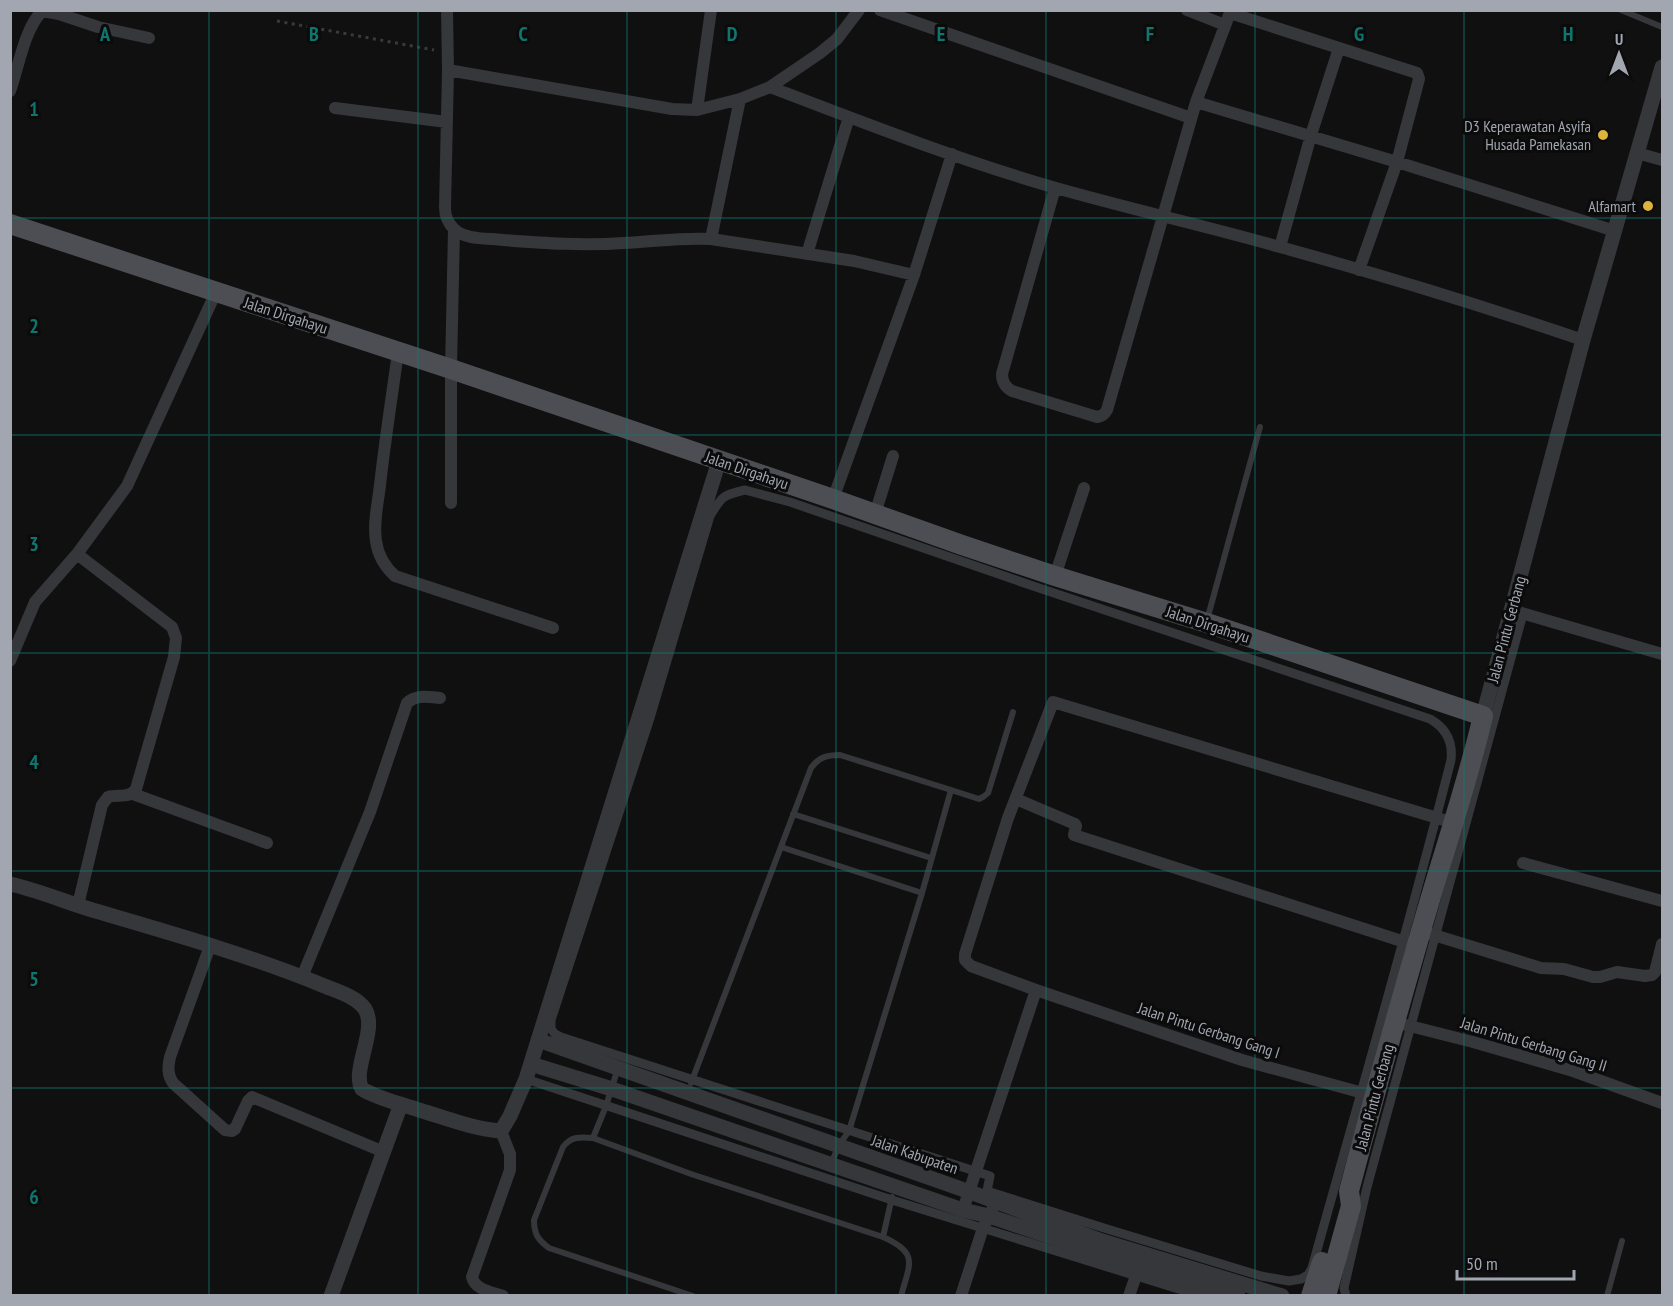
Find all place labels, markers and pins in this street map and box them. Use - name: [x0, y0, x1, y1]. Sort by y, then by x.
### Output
- place label: D3 Keperawatan Asyifa Husada Pamekasan: [1464, 116, 1591, 154]
- marker: D3 Keperawatan Asyifa Husada Pamekasan: [1596, 128, 1610, 142]
- place label: Alfamart: [1588, 196, 1637, 216]
- marker: Alfamart: [1641, 199, 1655, 213]

